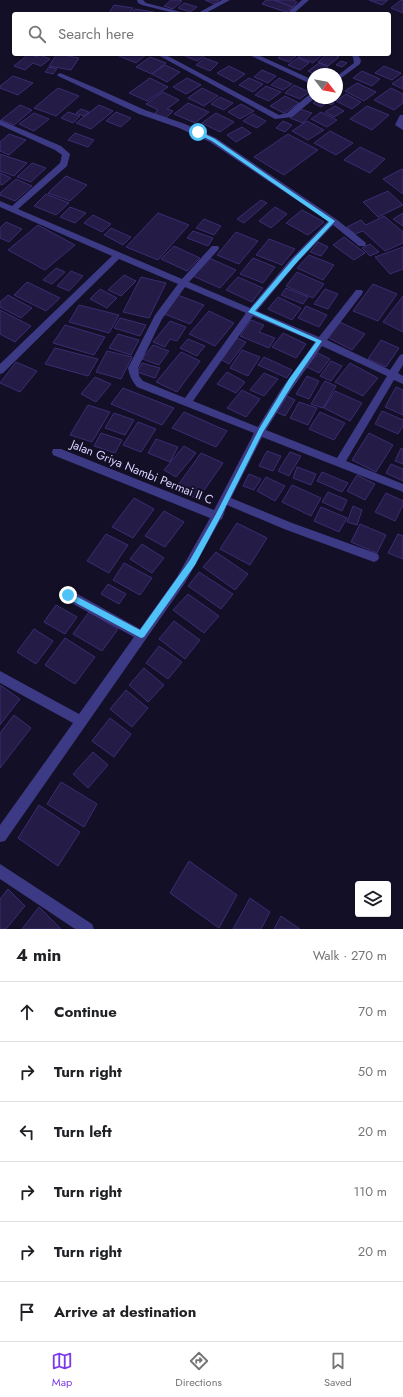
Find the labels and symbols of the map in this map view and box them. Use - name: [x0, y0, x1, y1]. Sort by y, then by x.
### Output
- north arrow: [307, 68, 343, 104]
- route start: [189, 123, 207, 141]
- street label: Jalan Griya Nambi Permai II C: [66, 434, 216, 509]
- route end: [59, 586, 77, 604]

